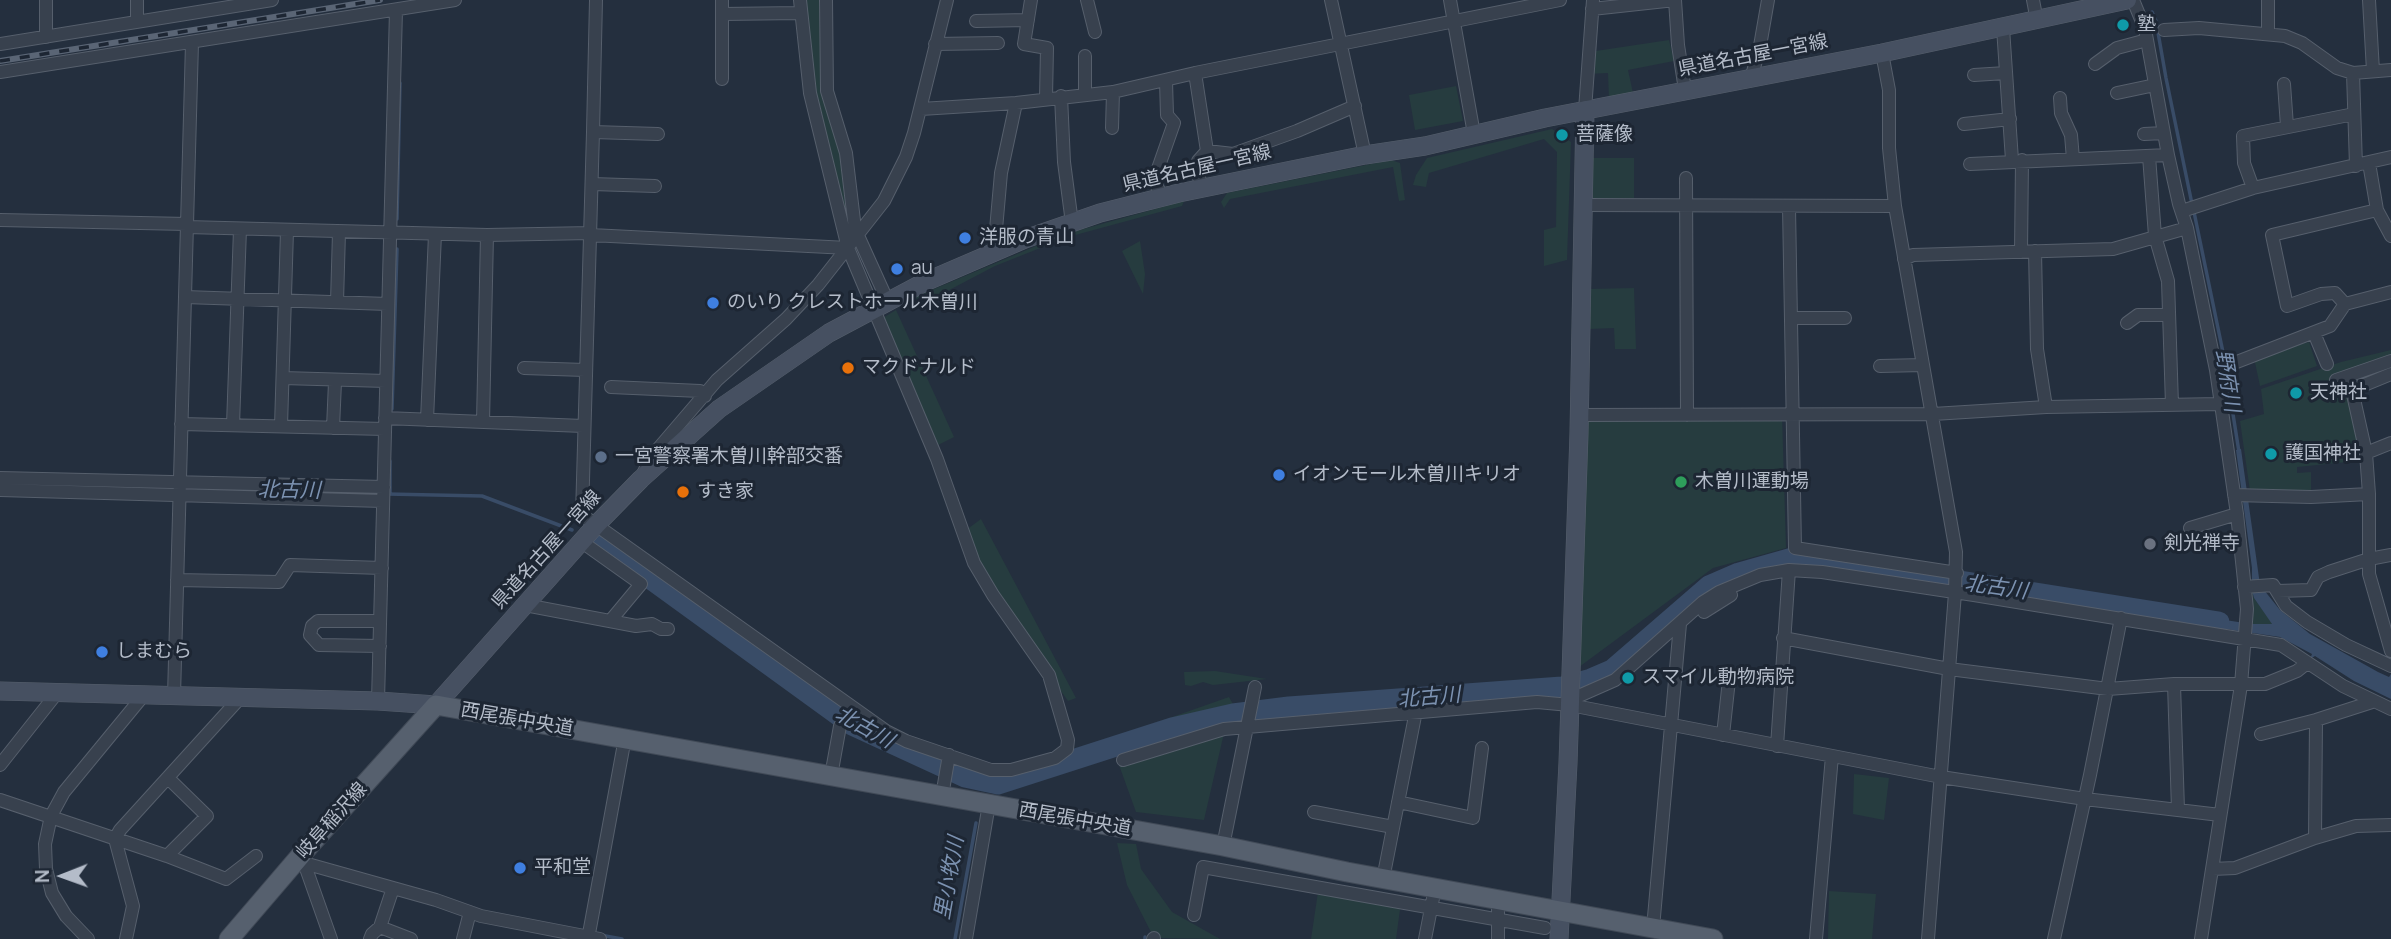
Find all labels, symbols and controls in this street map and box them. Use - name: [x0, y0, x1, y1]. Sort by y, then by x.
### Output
- place label: 塾: [2137, 14, 2156, 36]
- marker: 塾: [2115, 17, 2131, 33]
- street label: 県道名古屋一宮線: [1676, 30, 1830, 82]
- place label: 菩薩像: [1576, 124, 1633, 146]
- marker: 菩薩像: [1554, 127, 1570, 143]
- street label: 県道名古屋一宮線: [1120, 141, 1274, 197]
- place label: 洋服の青山: [979, 227, 1074, 249]
- marker: 洋服の青山: [957, 230, 973, 246]
- place label: au: [911, 258, 933, 280]
- marker: au: [889, 261, 905, 277]
- place label: のいり クレストホール木曽川: [727, 292, 978, 314]
- marker: のいり クレストホール木曽川: [705, 295, 721, 311]
- water label: 野府川: [2210, 348, 2244, 414]
- place label: マクドナルド: [862, 357, 976, 379]
- marker: マクドナルド: [840, 360, 856, 376]
- place label: 天神社: [2310, 382, 2367, 404]
- marker: 天神社: [2288, 385, 2304, 401]
- place label: 護国神社: [2285, 443, 2361, 465]
- place label: 一宮警察署木曽川幹部交番: [615, 446, 843, 468]
- marker: 護国神社: [2263, 446, 2279, 462]
- marker: 一宮警察署木曽川幹部交番: [593, 449, 609, 465]
- place label: イオンモール木曽川キリオ: [1293, 464, 1521, 486]
- marker: イオンモール木曽川キリオ: [1271, 467, 1287, 483]
- place label: 木曽川運動場: [1695, 471, 1809, 493]
- marker: 木曽川運動場: [1673, 474, 1689, 490]
- water label: 北古川: [257, 478, 321, 504]
- place label: すき家: [697, 481, 754, 503]
- marker: すき家: [675, 484, 691, 500]
- street label: 県道名古屋一宮線: [488, 486, 606, 614]
- place label: 剣光禅寺: [2164, 533, 2240, 555]
- marker: 剣光禅寺: [2142, 536, 2158, 552]
- water label: 北古川: [1963, 571, 2029, 605]
- place label: しまむら: [116, 641, 192, 663]
- marker: しまむら: [94, 644, 110, 660]
- place label: スマイル動物病院: [1642, 667, 1794, 689]
- marker: スマイル動物病院: [1620, 670, 1636, 686]
- water label: 北古川: [1397, 683, 1461, 713]
- street label: 西尾張中央道: [459, 699, 575, 741]
- water label: 北古川: [830, 702, 898, 754]
- street label: 岐阜稲沢線: [292, 778, 372, 864]
- street label: 西尾張中央道: [1017, 799, 1133, 841]
- water label: 里小牧川: [930, 834, 970, 922]
- north arrow: [28, 841, 98, 911]
- place label: 平和堂: [534, 857, 591, 879]
- marker: 平和堂: [512, 860, 528, 876]
- text: N: [29, 869, 55, 883]

